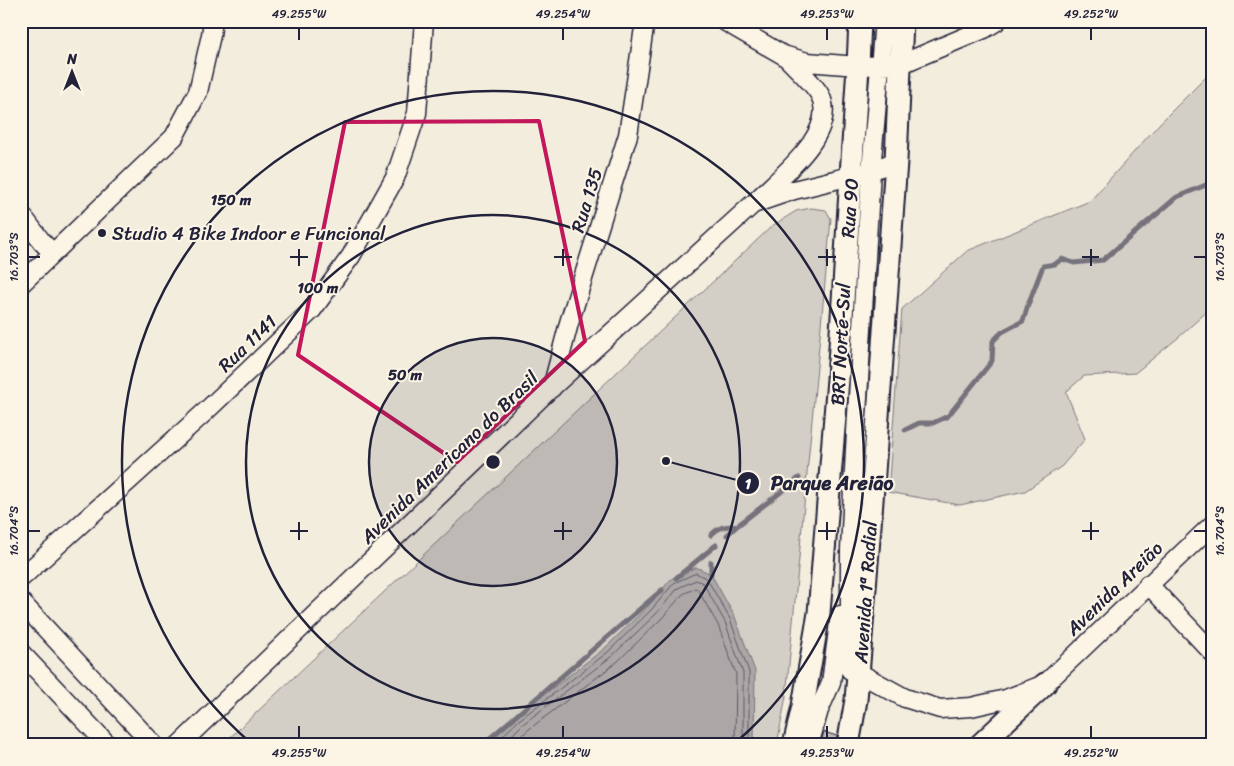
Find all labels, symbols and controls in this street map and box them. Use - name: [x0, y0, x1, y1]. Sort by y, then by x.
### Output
- text: 49.255°W: [272, 3, 327, 25]
- text: 49.254°W: [536, 3, 591, 25]
- text: 49.253°W: [800, 3, 855, 25]
- text: 49.252°W: [1064, 3, 1119, 25]
- text: N: [66, 47, 77, 72]
- north arrow: [48, 48, 98, 98]
- street label: Rua 135: [561, 163, 612, 237]
- street label: Rua 90: [831, 177, 868, 239]
- text: 150 m: [211, 187, 252, 213]
- place label: Studio 4 Bike Indoor e Funcional: [112, 217, 386, 250]
- marker: Studio 4 Bike Indoor e Funcional: [96, 227, 108, 239]
- text: 16.703°S: [3, 232, 25, 282]
- text: 16.703°S: [1209, 232, 1231, 282]
- text: 100 m: [298, 275, 339, 301]
- street label: BRT Norte-Sul: [821, 281, 860, 406]
- street label: Rua 1141: [210, 306, 285, 380]
- street label: Avenida Americano do Brasil: [352, 362, 547, 553]
- text: 50 m: [388, 362, 423, 388]
- centre of rings: [484, 453, 502, 471]
- callout: Parque Areião: [736, 466, 903, 501]
- text: Parque Areião: [771, 466, 893, 501]
- text: 1: [745, 471, 752, 497]
- text: 16.704°S: [3, 505, 25, 556]
- text: 16.704°S: [1209, 505, 1231, 556]
- street label: Avenida 1ª Radial: [844, 519, 887, 665]
- street label: Avenida Areião: [1057, 533, 1171, 644]
- text: 49.255°W: [272, 742, 327, 764]
- text: 49.254°W: [536, 742, 591, 764]
- text: 49.253°W: [800, 742, 855, 764]
- text: 49.252°W: [1064, 742, 1119, 764]

